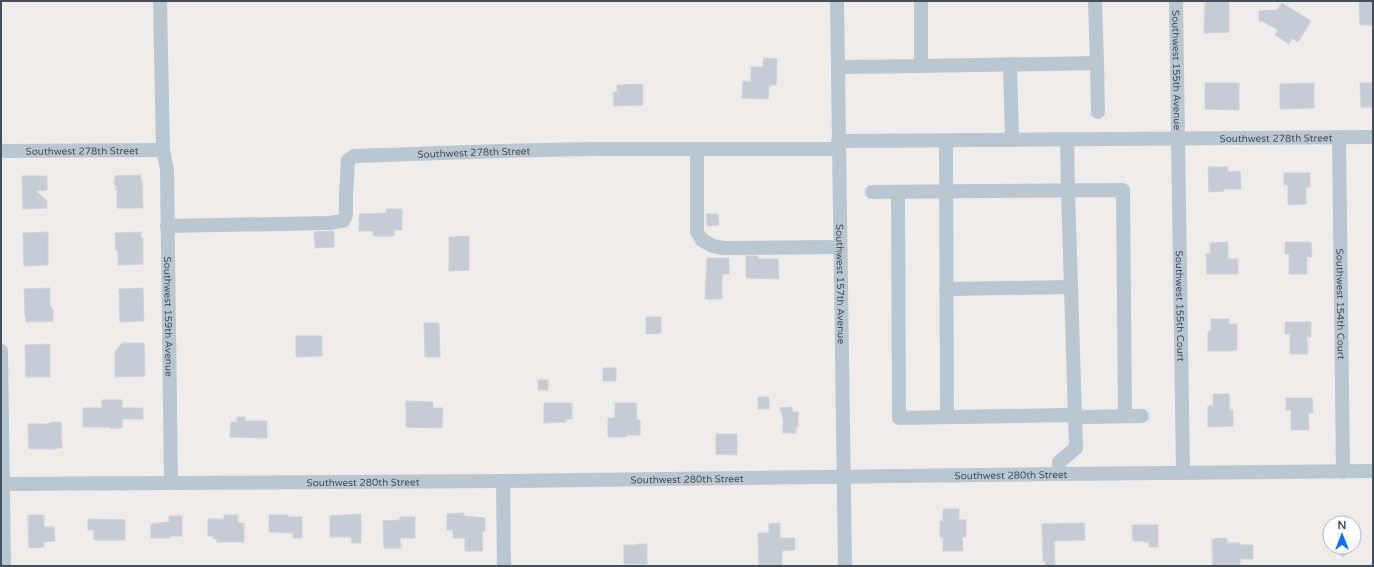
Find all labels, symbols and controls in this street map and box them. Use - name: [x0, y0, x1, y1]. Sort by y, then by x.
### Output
- street label: Southwest 155th Avenue: [1169, 10, 1183, 130]
- street label: Southwest 278th Street: [1219, 132, 1333, 145]
- street label: Southwest 278th Street: [25, 145, 139, 158]
- street label: Southwest 278th Street: [417, 145, 531, 161]
- street label: Southwest 157th Avenue: [833, 224, 847, 344]
- street label: Southwest 154th Court: [1333, 248, 1347, 360]
- street label: Southwest 155th Court: [1173, 250, 1186, 362]
- street label: Southwest 159th Avenue: [161, 256, 175, 377]
- street label: Southwest 280th Street: [954, 469, 1068, 482]
- street label: Southwest 280th Street: [630, 473, 744, 486]
- street label: Southwest 280th Street: [306, 477, 420, 489]
- north arrow: [1322, 515, 1362, 555]
- text: N: [1338, 519, 1346, 532]

